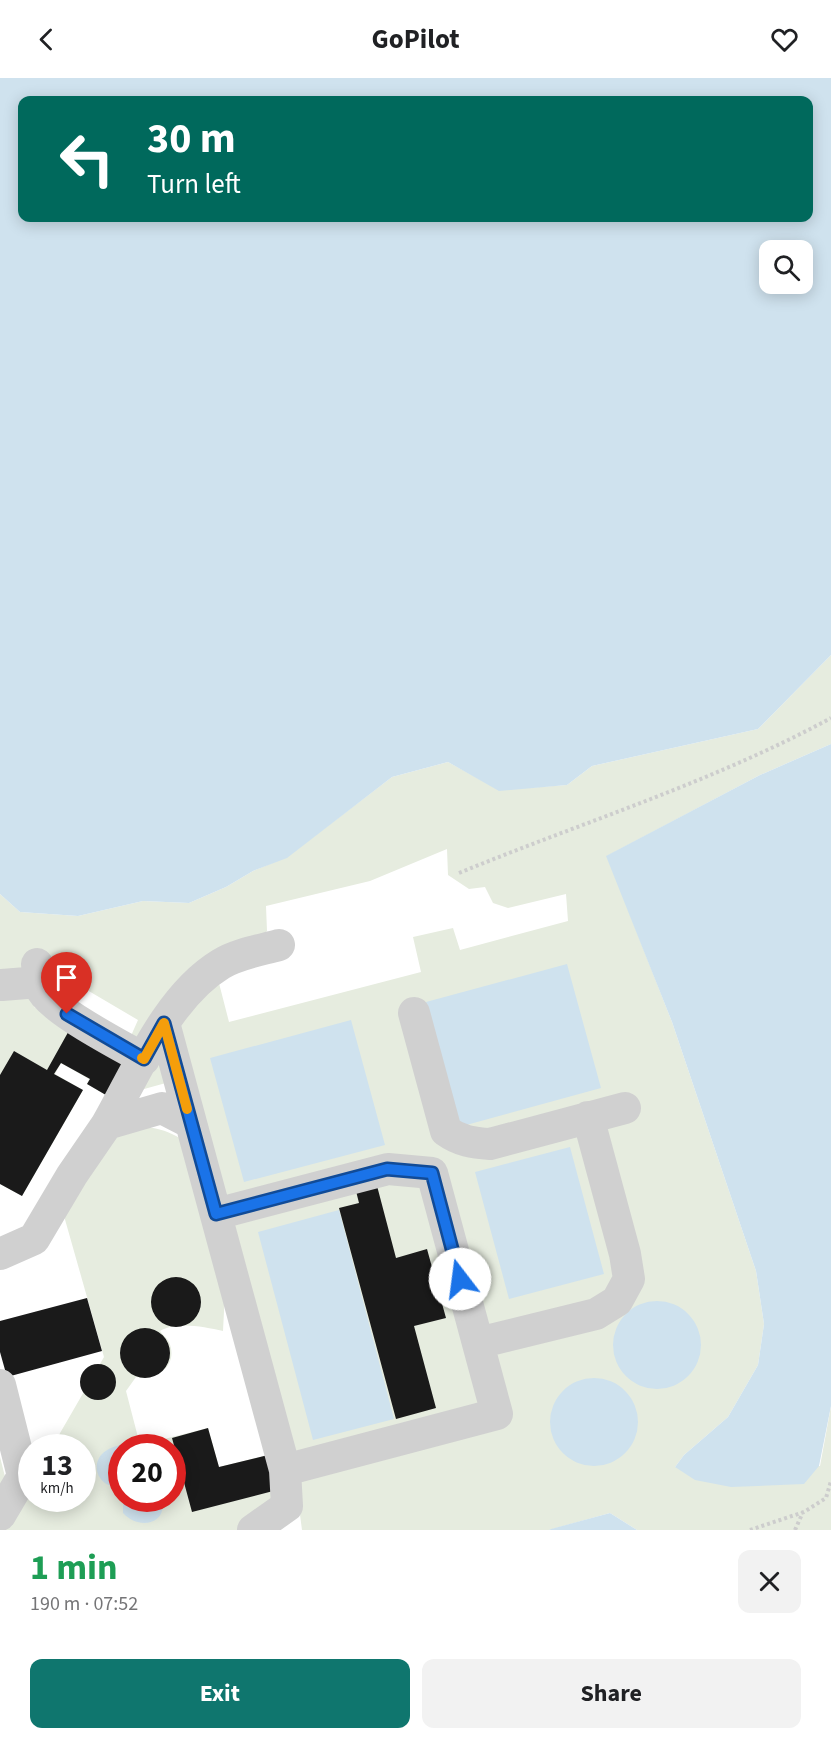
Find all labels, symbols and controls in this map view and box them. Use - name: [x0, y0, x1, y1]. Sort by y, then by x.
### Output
- text: GoPilot: [371, 20, 460, 59]
- icon: back: [30, 23, 63, 56]
- icon: heart: [768, 23, 801, 56]
- text: 30 m: [147, 109, 236, 169]
- icon: left: [48, 120, 126, 198]
- text: Turn left: [147, 165, 241, 204]
- map controls: [759, 240, 813, 294]
- button: search: [759, 240, 813, 294]
- pin: [41, 952, 92, 1014]
- icon: arrive: [50, 961, 83, 994]
- position arrow: [428, 1247, 492, 1311]
- speed limit sign: 20: [108, 1434, 186, 1512]
- text: 13: [41, 1444, 73, 1487]
- text: km/h: [40, 1478, 74, 1499]
- text: 1 min: [30, 1542, 118, 1593]
- button: close: [738, 1550, 801, 1613]
- text: 190 m · 07:52: [30, 1590, 138, 1618]
- button: Exit: [30, 1659, 410, 1728]
- button: Share: [422, 1659, 801, 1728]

